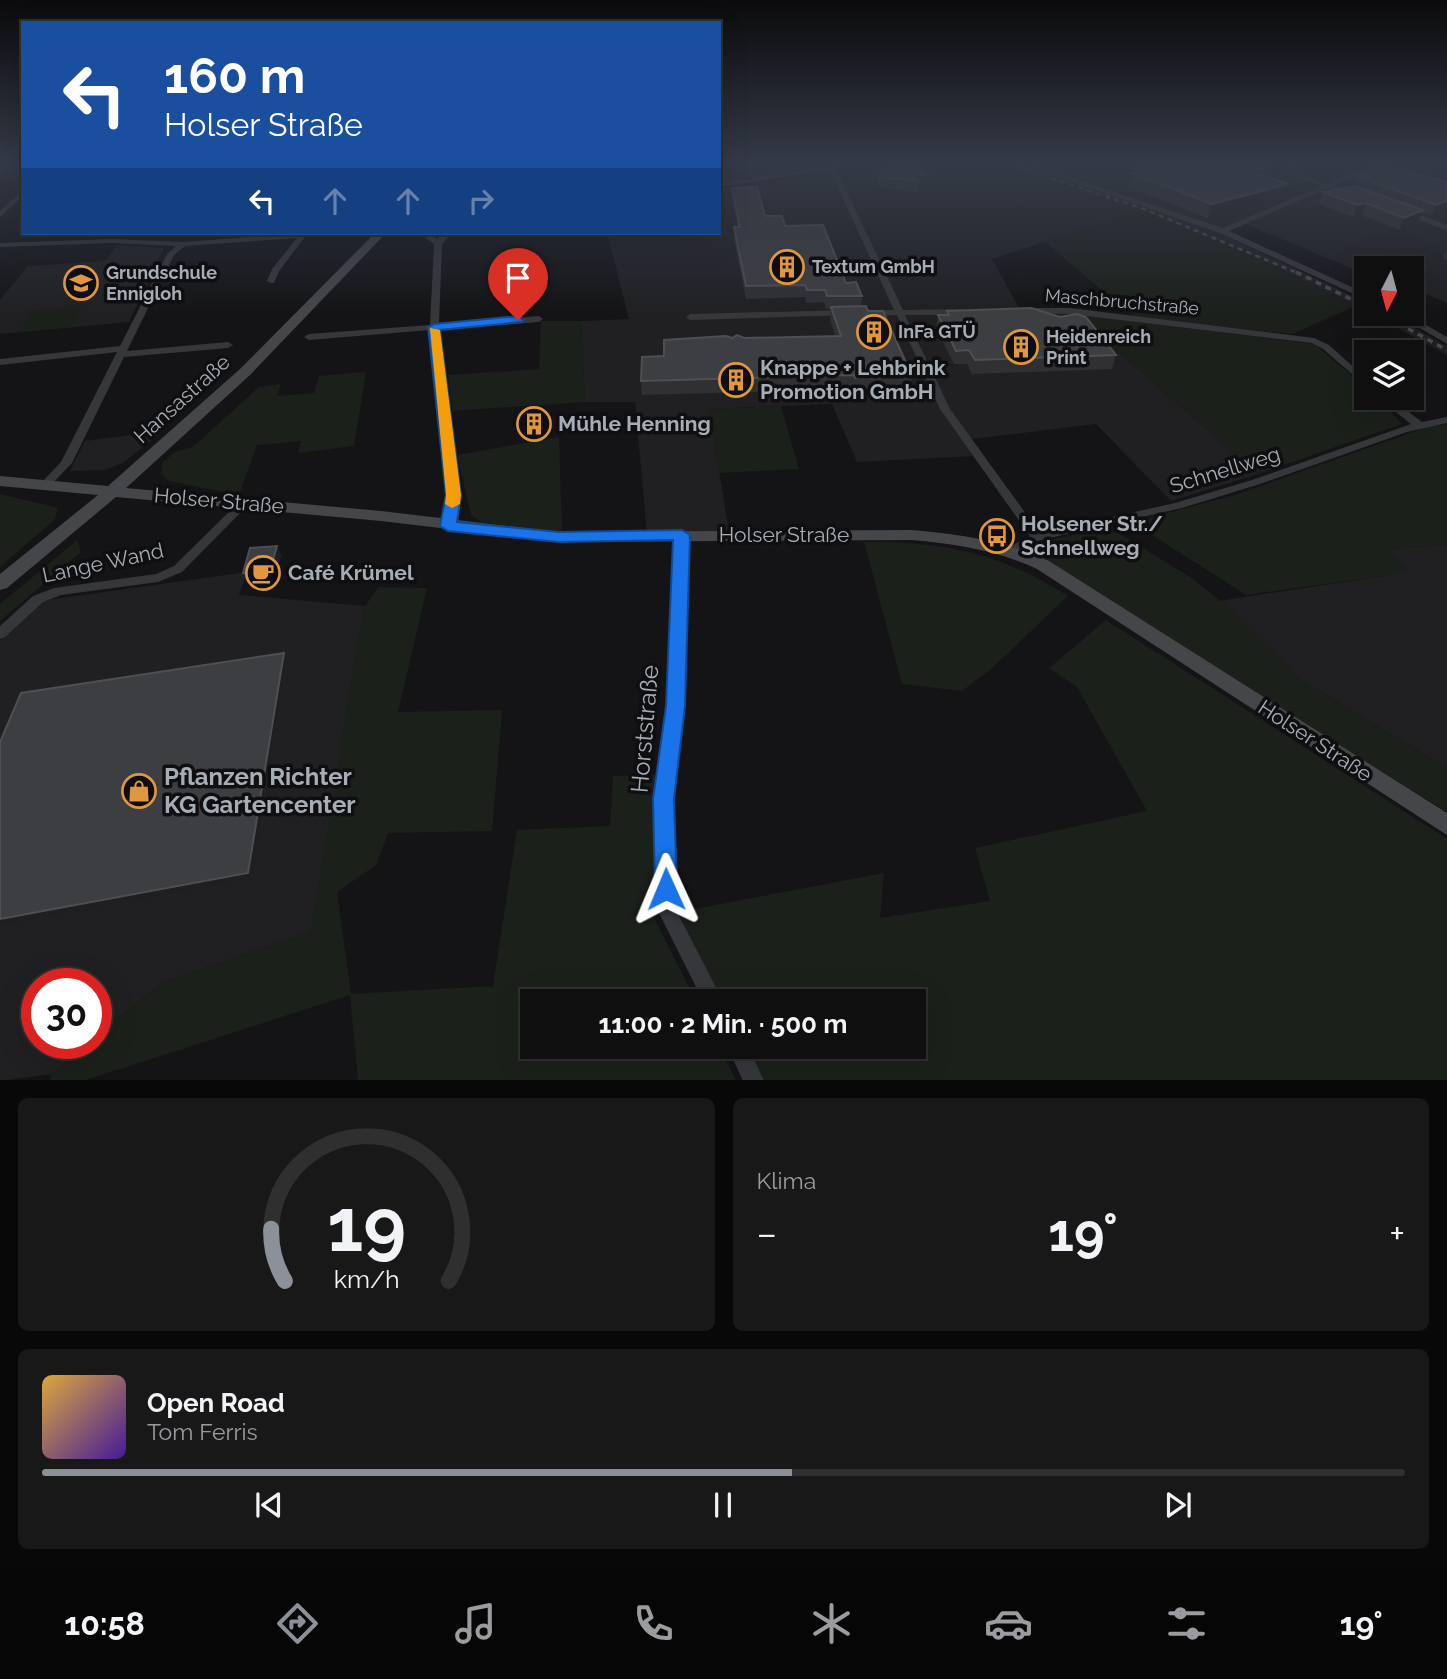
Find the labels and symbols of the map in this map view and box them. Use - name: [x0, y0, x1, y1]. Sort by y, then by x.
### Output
- pin: [488, 248, 548, 320]
- building icon: Textum GmbH: [768, 248, 806, 286]
- place label: Textum GmbH: [812, 256, 935, 277]
- north arrow: [1354, 256, 1424, 326]
- place label: Grundschule Ennigloh: [106, 262, 217, 304]
- school or university icon: Grundschule Ennigloh: [62, 264, 100, 302]
- street label: Maschbruchstraße: [1044, 284, 1200, 319]
- building icon: InFa GTÜ: [855, 313, 893, 351]
- place label: InFa GTÜ: [898, 320, 976, 342]
- place label: Heidenreich Print: [1046, 326, 1151, 368]
- building icon: Heidenreich Print: [1002, 328, 1040, 366]
- street label: Hansastraße: [129, 349, 235, 448]
- place label: Knappe + Lehbrink Promotion GmbH: [760, 355, 946, 404]
- building icon: Knappe + Lehbrink Promotion GmbH: [717, 361, 755, 399]
- building icon: Mühle Henning: [515, 405, 553, 443]
- place label: Mühle Henning: [558, 411, 711, 436]
- street label: Schnellweg: [1167, 441, 1283, 498]
- street label: Holser Straße: [153, 482, 285, 519]
- place label: Holsener Str./ Schnellweg: [1021, 511, 1163, 560]
- bus stop icon: Holsener Str./ Schnellweg: [978, 517, 1016, 555]
- street label: Holser Straße: [719, 522, 849, 547]
- street label: Lange Wand: [40, 537, 166, 588]
- cafe icon: Café Krümel: [244, 554, 282, 592]
- place label: Café Krümel: [288, 560, 414, 585]
- street label: Horststraße: [624, 664, 665, 794]
- street label: Holser Straße: [1254, 695, 1377, 787]
- place label: Pflanzen Richter KG Gartencenter: [164, 762, 356, 819]
- shop icon: Pflanzen Richter KG Gartencenter: [120, 772, 158, 810]
- position arrow: [629, 852, 703, 926]
- speed limit sign: 30: [21, 968, 112, 1059]

